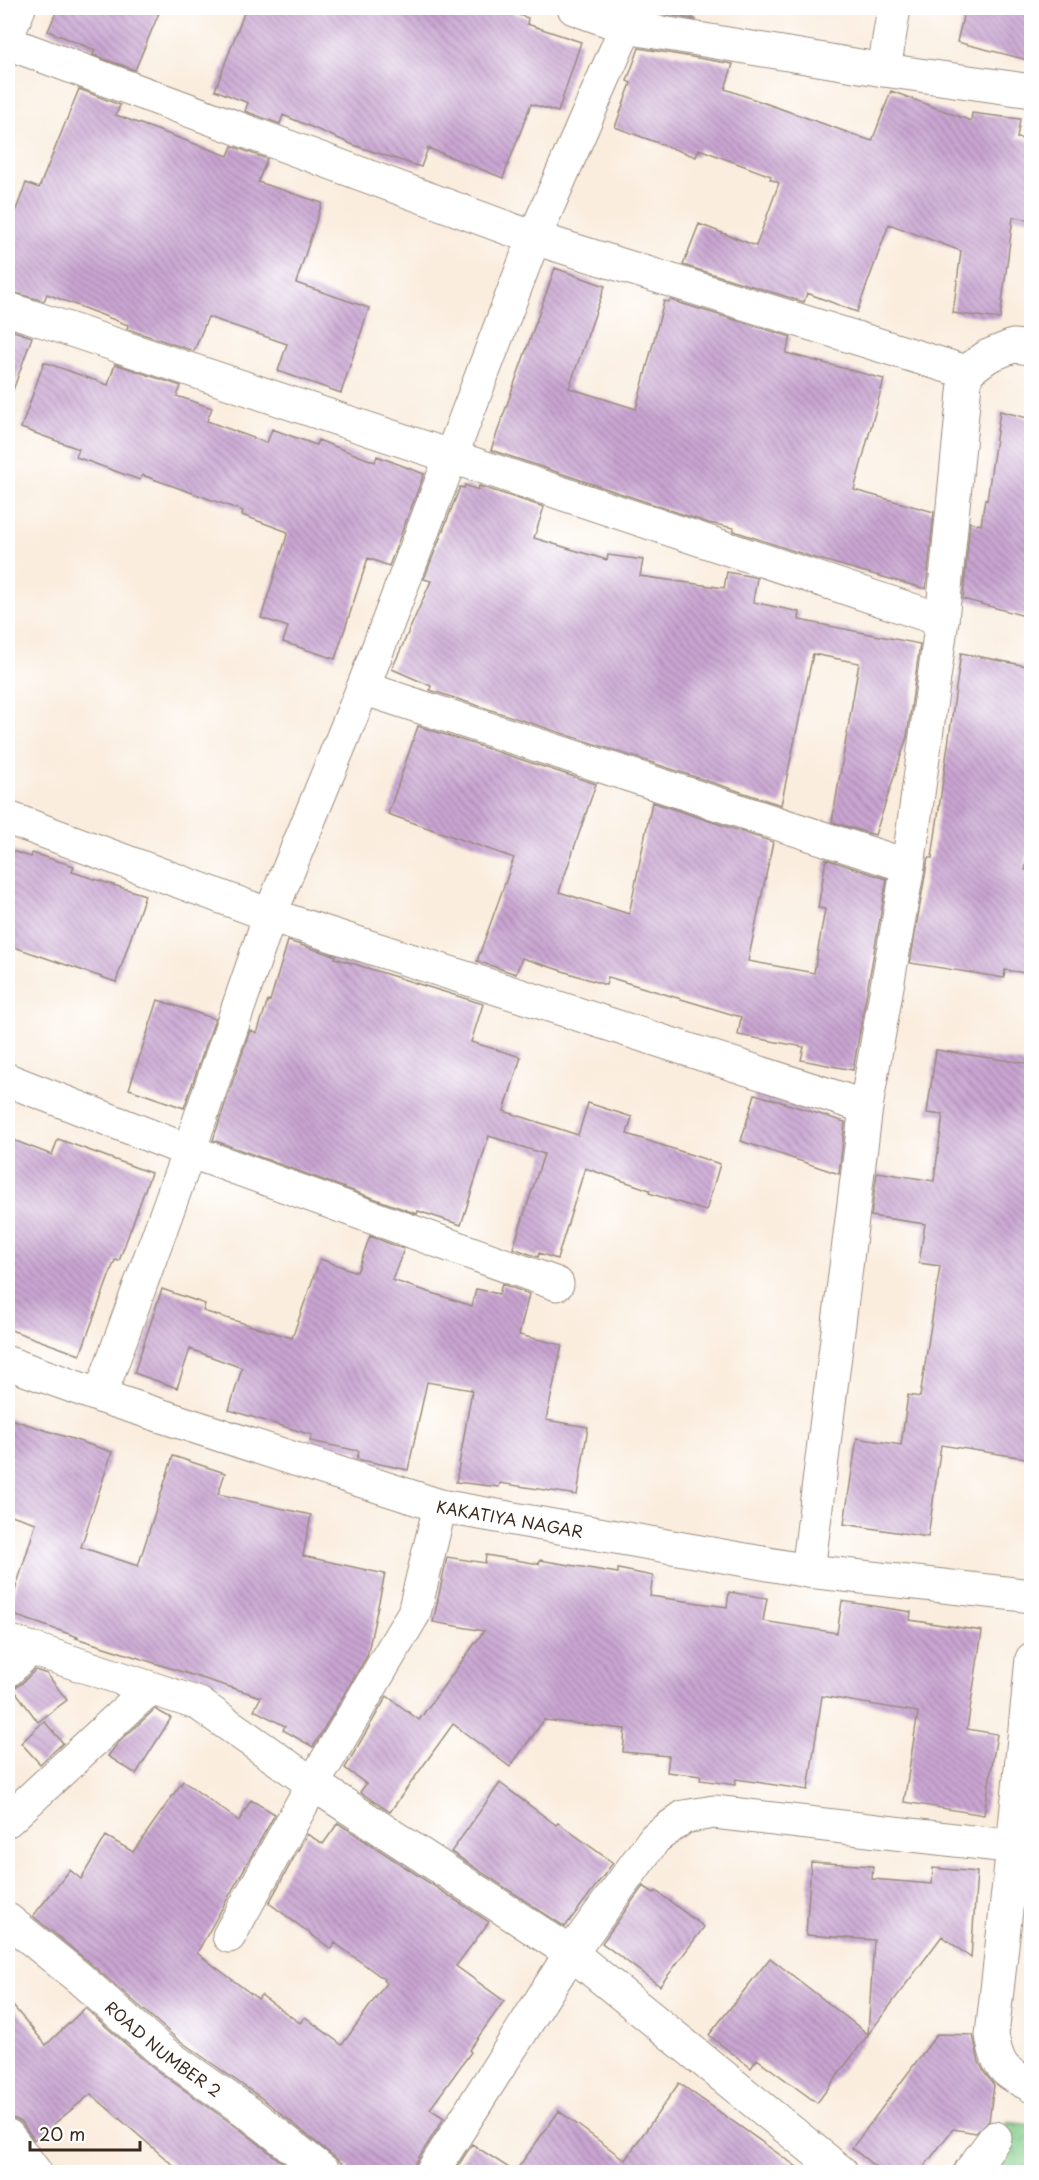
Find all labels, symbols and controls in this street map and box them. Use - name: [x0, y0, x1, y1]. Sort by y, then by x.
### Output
- street label: KAKATIYA NAGAR: [434, 1494, 585, 1543]
- street label: ROAD NUMBER 2: [100, 1995, 227, 2102]
- scale bar: [30, 2114, 140, 2152]
- text: 20 m: [39, 2120, 85, 2147]

